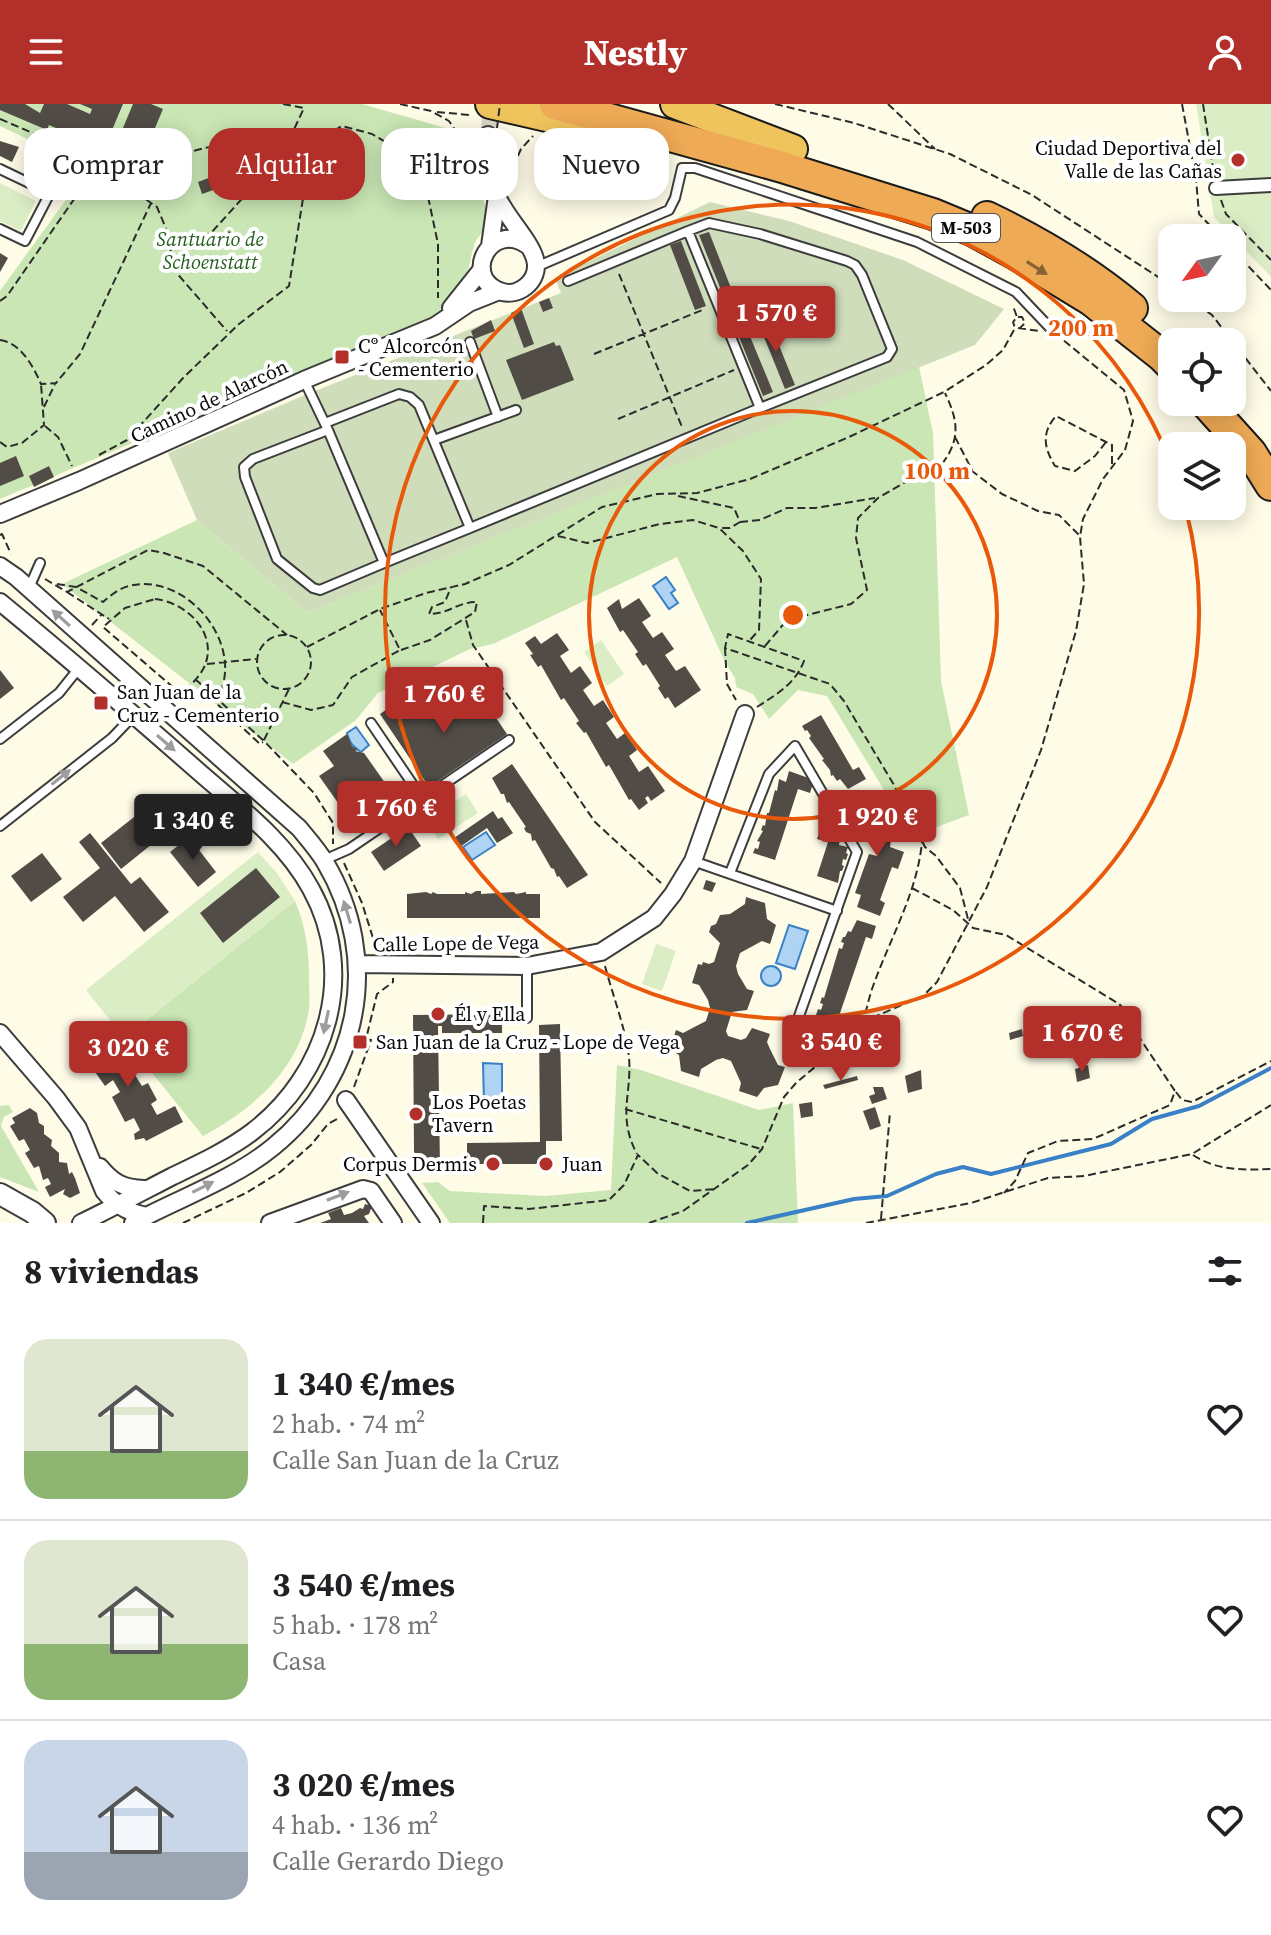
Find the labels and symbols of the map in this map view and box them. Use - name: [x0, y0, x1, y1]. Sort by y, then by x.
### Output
- place label: Ciudad Deportiva del Valle de las Cañas: [1035, 134, 1222, 185]
- marker: Ciudad Deportiva del Valle de las Cañas: [1229, 151, 1247, 169]
- road number: M-503: [932, 214, 1000, 242]
- north arrow: [1158, 224, 1246, 312]
- park label: Santuario de Schoenstatt: [156, 225, 264, 276]
- one-way arrow: [1027, 260, 1048, 275]
- pin: 1 570 €: [702, 286, 850, 354]
- text: 200 m: [1048, 311, 1114, 344]
- place label: Cº Alcorcón - Cementerio: [358, 332, 474, 383]
- marker: Cº Alcorcón - Cementerio: [333, 348, 351, 366]
- street label: Camino de Alarcón: [126, 352, 292, 450]
- text: 100 m: [904, 454, 970, 487]
- centre of rings: [779, 601, 807, 629]
- one-way arrow: [51, 609, 70, 627]
- pin: 1 760 €: [370, 667, 518, 735]
- place label: San Juan de la Cruz - Cementerio: [117, 678, 280, 729]
- marker: San Juan de la Cruz - Cementerio: [92, 694, 110, 712]
- one-way arrow: [156, 734, 176, 751]
- one-way arrow: [51, 770, 71, 786]
- pin: 1 760 €: [322, 781, 470, 849]
- pin: 1 920 €: [803, 790, 951, 858]
- pin: 1 340 €: [119, 794, 267, 862]
- one-way arrow: [340, 900, 353, 924]
- street label: Calle Lope de Vega: [372, 928, 540, 958]
- place label: Él y Ella: [454, 1000, 526, 1028]
- marker: Él y Ella: [429, 1005, 447, 1023]
- pin: 1 670 €: [1008, 1006, 1156, 1074]
- one-way arrow: [320, 1010, 332, 1035]
- pin: 3 540 €: [767, 1015, 915, 1083]
- pin: 3 020 €: [54, 1021, 202, 1089]
- place label: San Juan de la Cruz - Lope de Vega: [376, 1028, 681, 1056]
- marker: San Juan de la Cruz - Lope de Vega: [351, 1033, 369, 1051]
- place label: Los Poetas Tavern: [432, 1088, 526, 1139]
- marker: Los Poetas Tavern: [407, 1105, 425, 1123]
- place label: Corpus Dermis: [343, 1150, 477, 1178]
- place label: Juan: [561, 1150, 603, 1178]
- marker: Corpus Dermis: [484, 1155, 502, 1173]
- marker: Juan: [537, 1155, 555, 1173]
- one-way arrow: [191, 1181, 214, 1194]
- one-way arrow: [326, 1190, 350, 1203]

